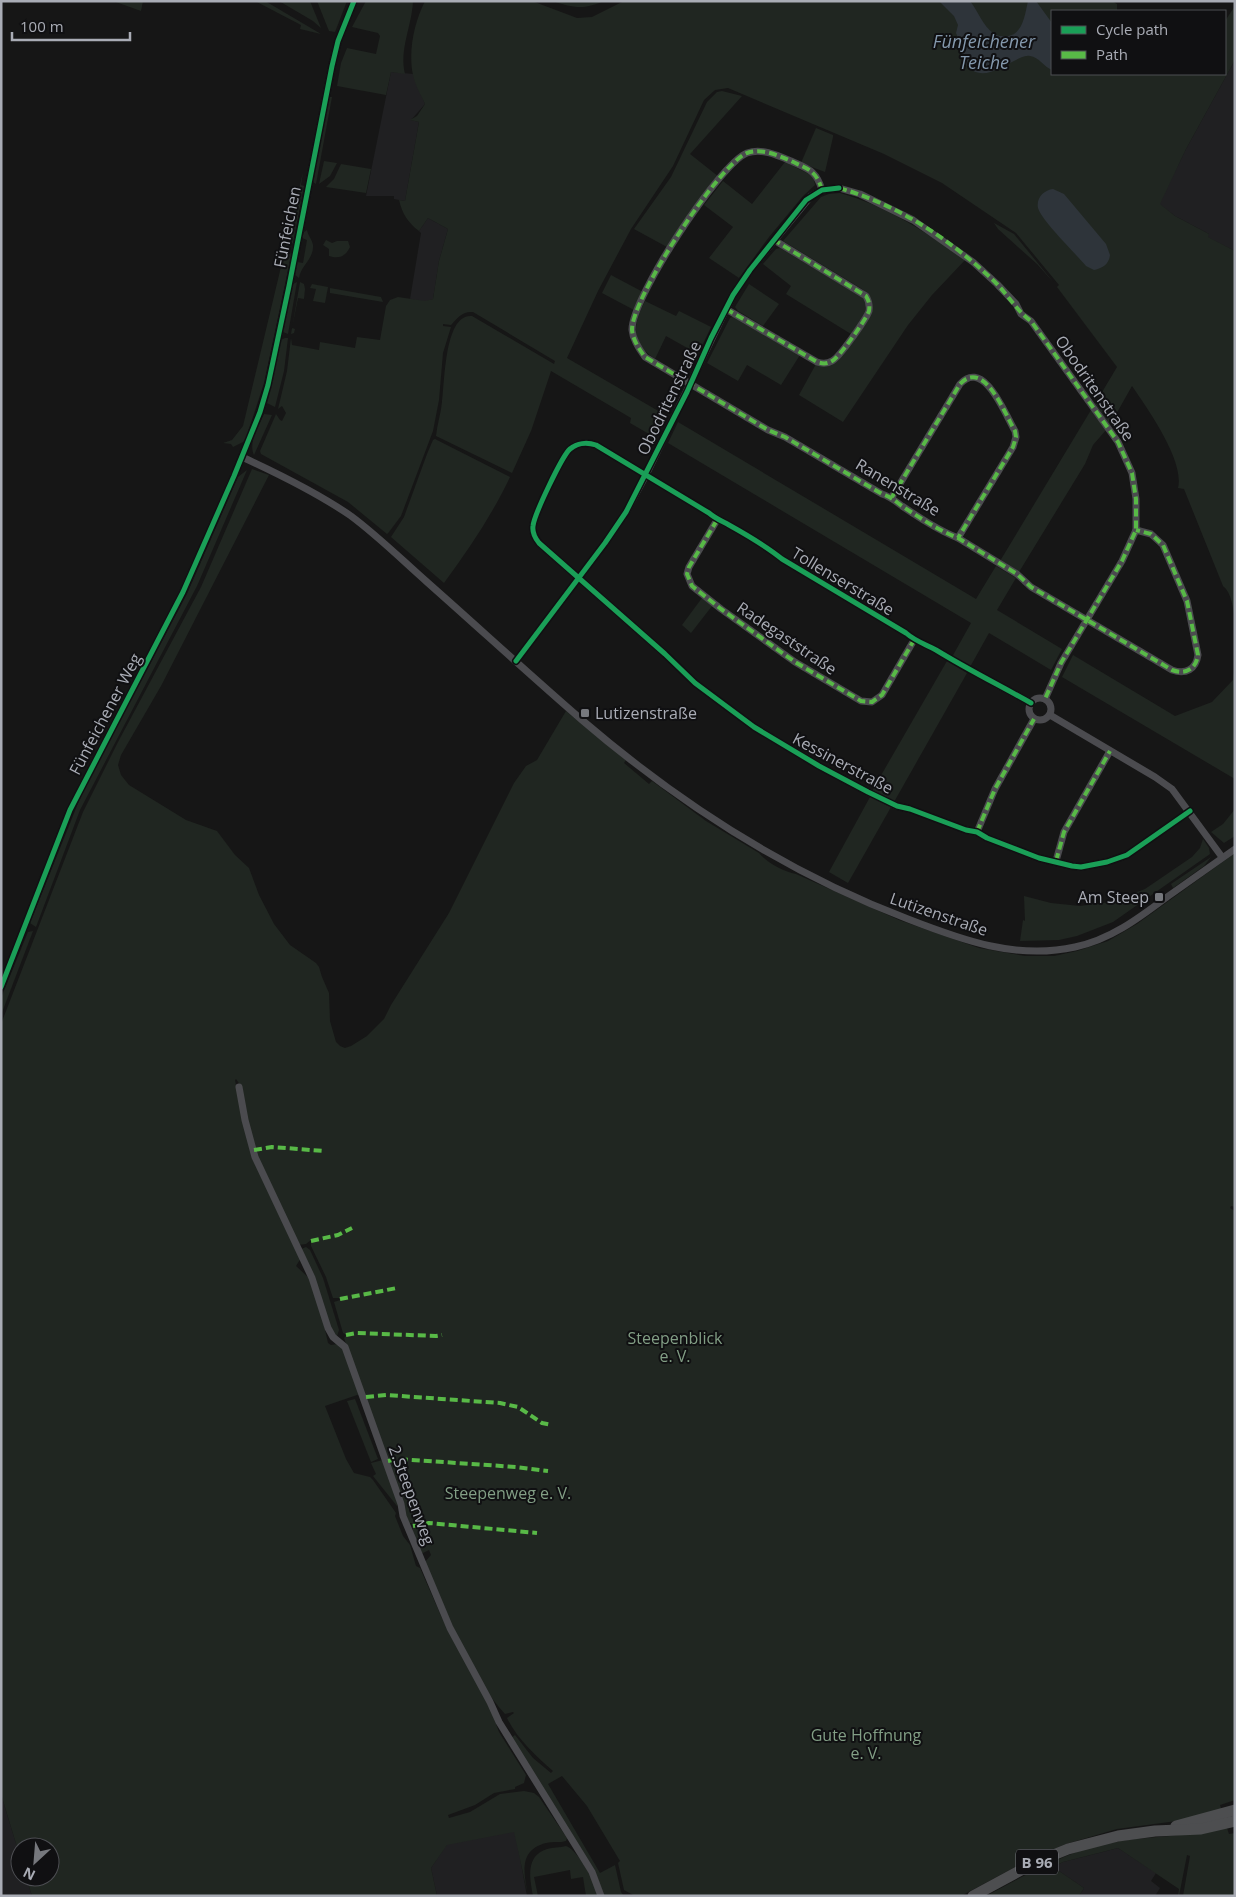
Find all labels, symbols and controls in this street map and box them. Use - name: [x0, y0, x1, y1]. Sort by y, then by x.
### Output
- scale bar: [12, 10, 130, 42]
- legend: [1051, 10, 1226, 75]
- text: 100 m: [20, 16, 64, 36]
- text: Cycle path: [1096, 19, 1168, 39]
- water label: Fünfeichener Teiche: [933, 29, 1036, 74]
- text: Path: [1096, 44, 1128, 64]
- street label: Fünfeichen: [268, 184, 306, 270]
- street label: Obodritenstraße: [1050, 331, 1140, 445]
- street label: Obodritenstraße: [632, 337, 706, 459]
- street label: Ranenstraße: [852, 453, 944, 521]
- street label: Tollenserstraße: [788, 542, 898, 620]
- street label: Radegaststraße: [733, 596, 841, 680]
- street label: Fünfeichener Weg: [64, 649, 146, 779]
- place label: Lutizenstraße: [595, 702, 697, 724]
- marker: Lutizenstraße: [579, 707, 591, 719]
- street label: Kessinerstraße: [789, 727, 897, 799]
- place label: Am Steep: [1078, 886, 1149, 908]
- street label: Lutizenstraße: [887, 887, 991, 941]
- marker: Am Steep: [1153, 891, 1165, 903]
- park label: Steepenblick e. V.: [628, 1327, 723, 1367]
- street label: 2.Steepenweg: [384, 1442, 440, 1548]
- park label: Steepenweg e. V.: [445, 1482, 571, 1504]
- park label: Gute Hoffnung e. V.: [811, 1724, 922, 1764]
- north arrow: [10, 1837, 60, 1887]
- road number: B 96: [1016, 1850, 1058, 1874]
- text: N: [20, 1863, 38, 1885]

